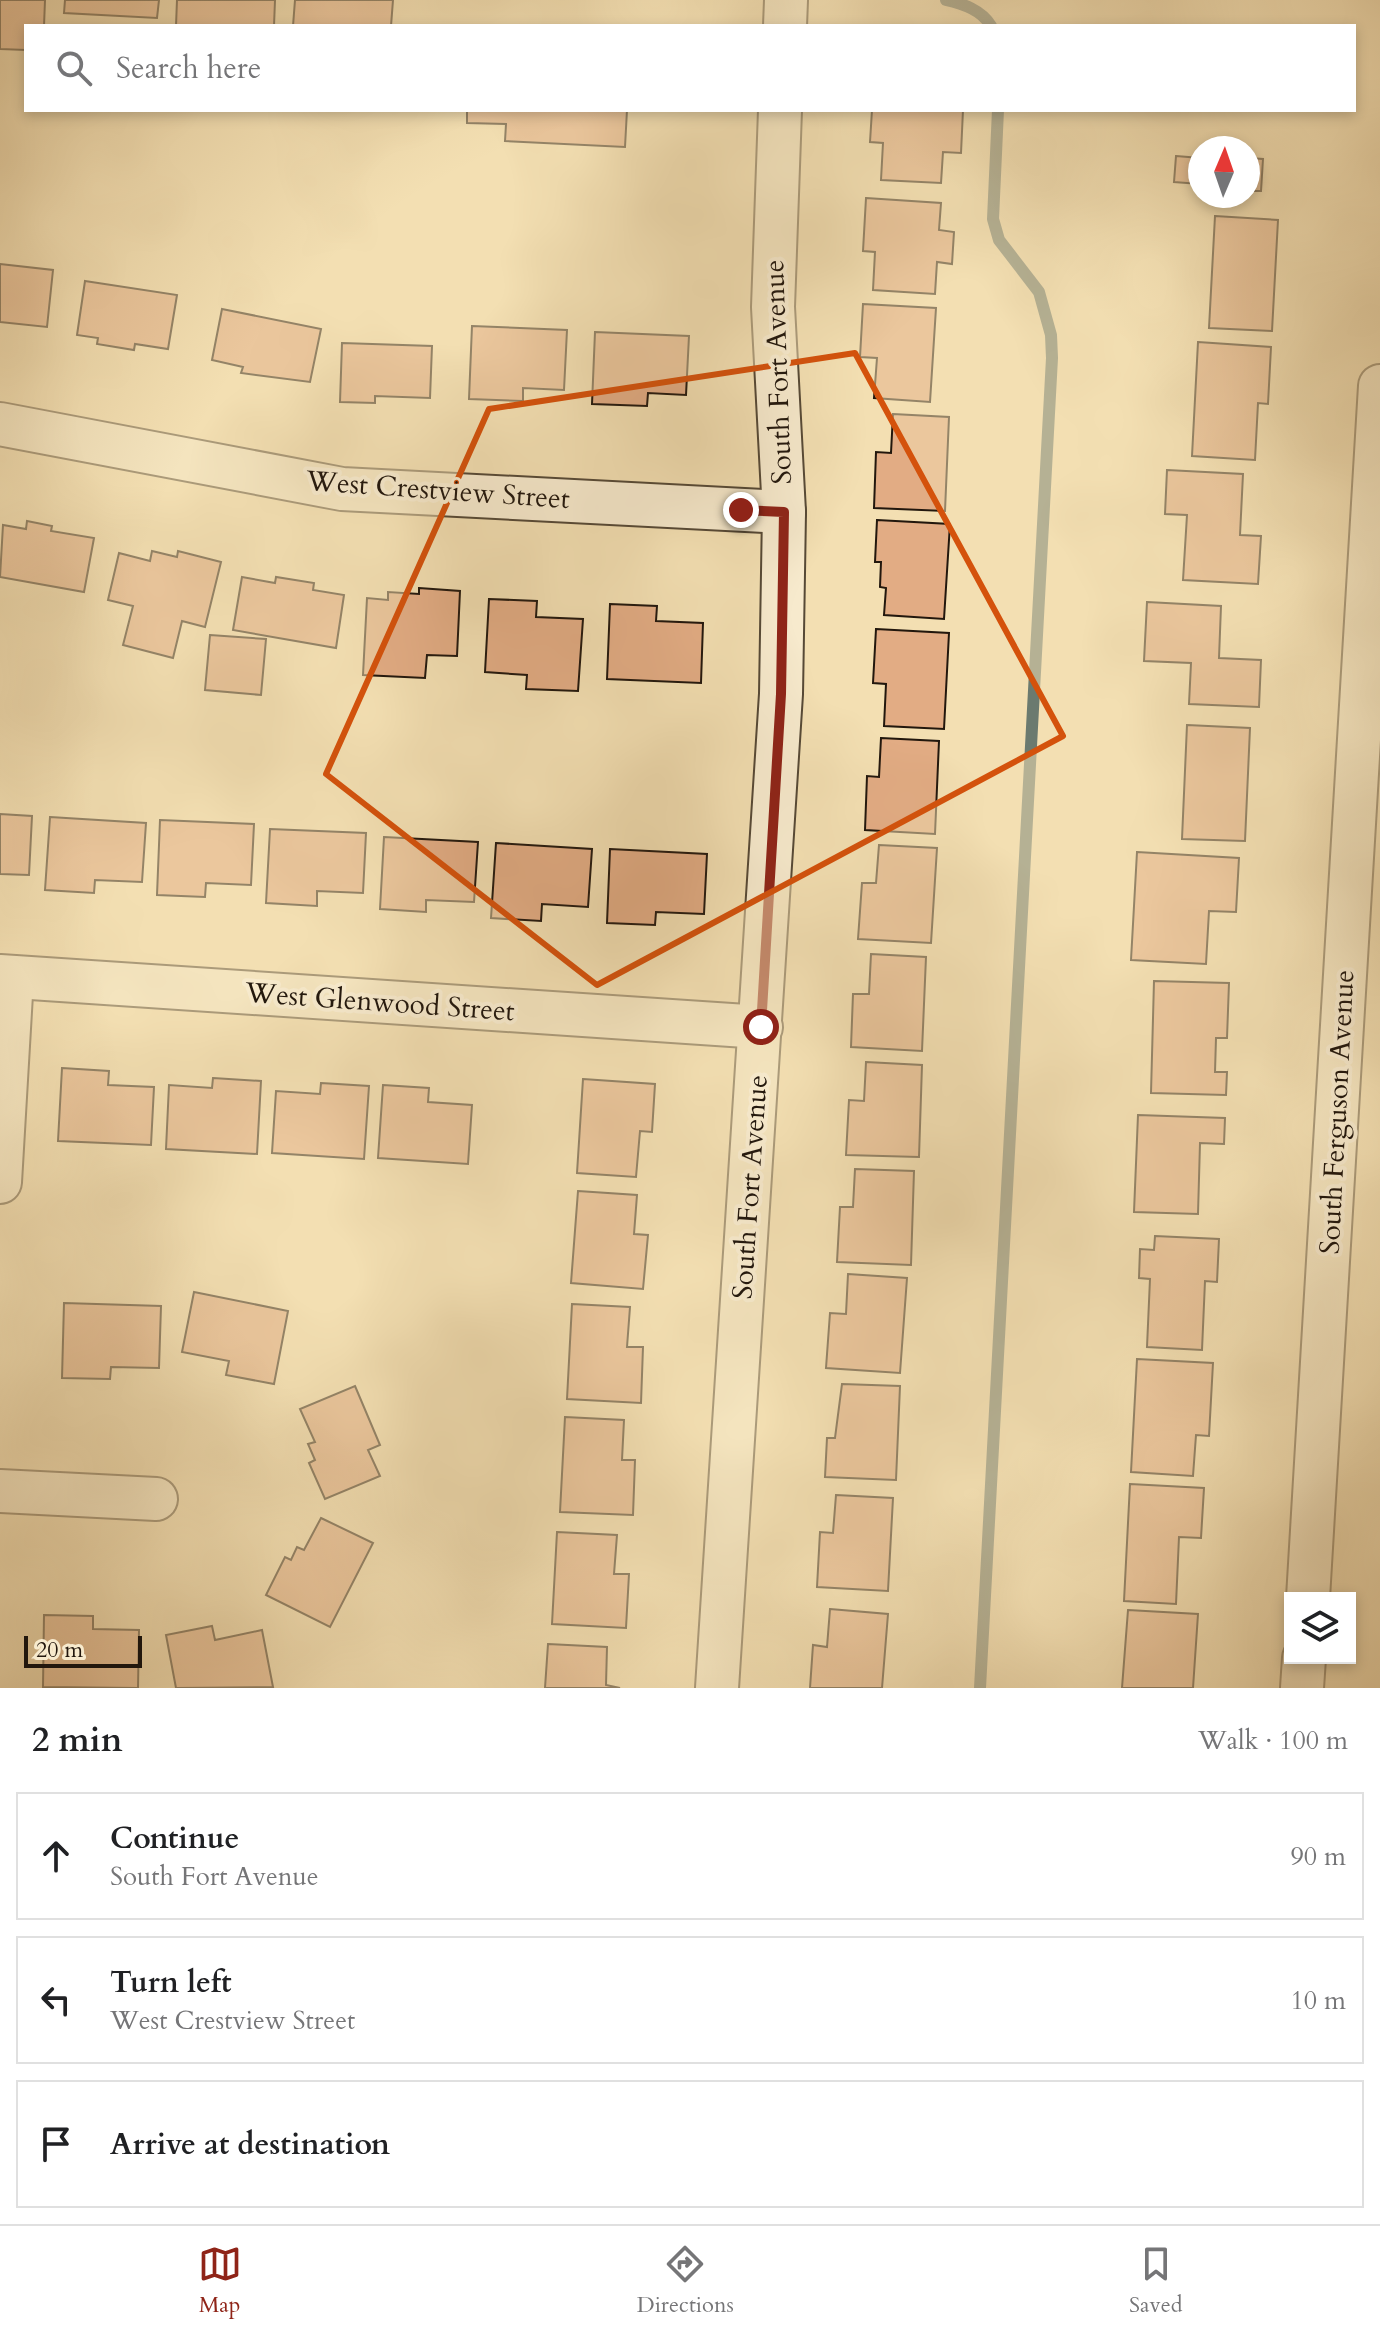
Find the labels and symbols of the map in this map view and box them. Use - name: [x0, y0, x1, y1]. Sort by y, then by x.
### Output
- north arrow: [1188, 136, 1260, 208]
- street label: South Fort Avenue: [755, 259, 801, 485]
- street label: West Crestview Street: [304, 462, 571, 518]
- route end: [723, 492, 759, 528]
- street label: South Ferguson Avenue: [1311, 969, 1363, 1255]
- street label: West Glenwood Street: [243, 974, 516, 1030]
- route start: [743, 1009, 779, 1045]
- street label: South Fort Avenue: [723, 1074, 777, 1300]
- scale bar: [24, 1632, 142, 1668]

